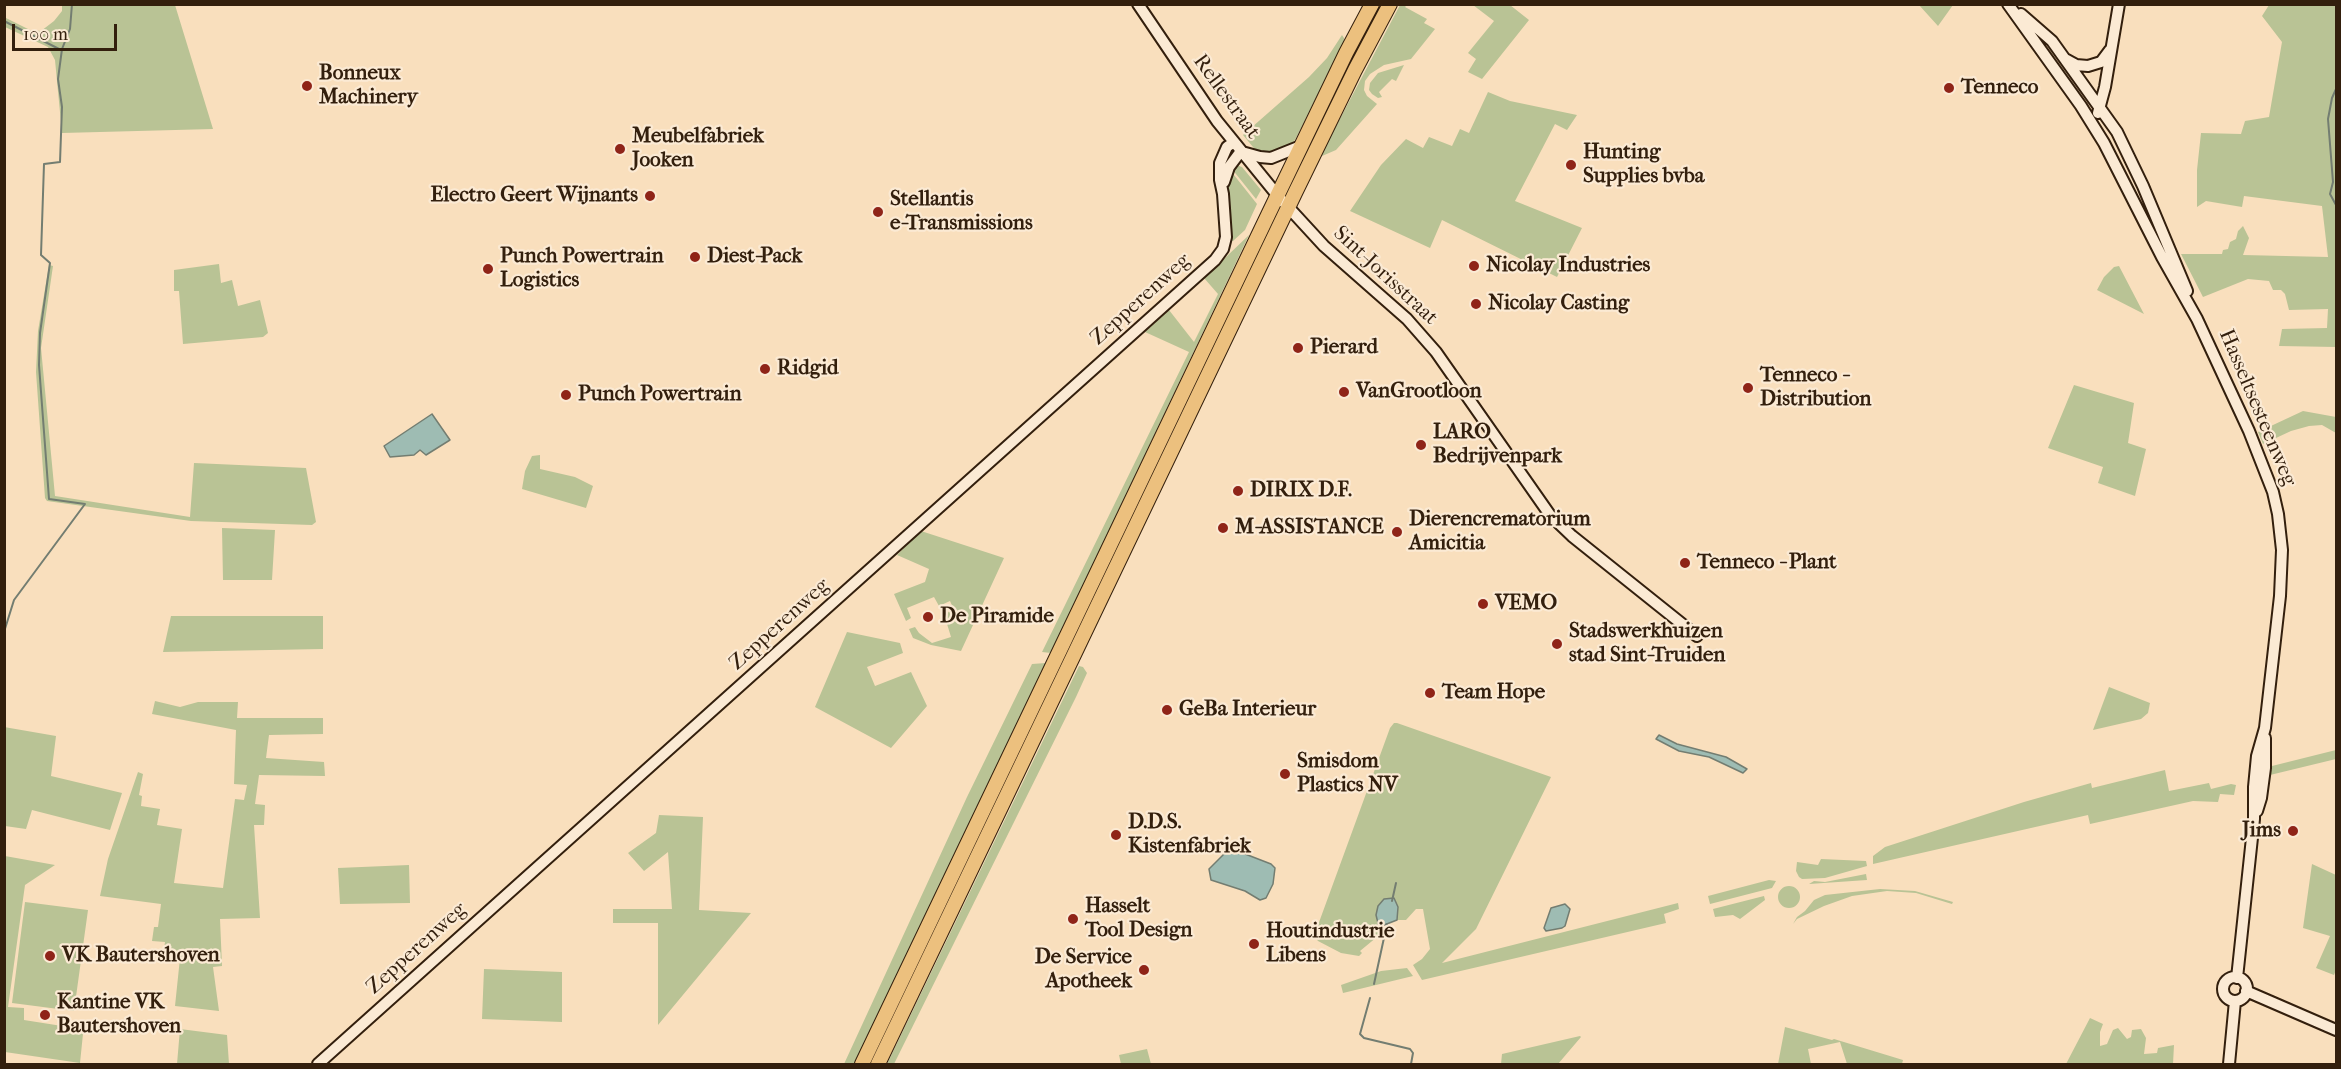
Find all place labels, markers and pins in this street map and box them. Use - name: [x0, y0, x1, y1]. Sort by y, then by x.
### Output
- place label: Bonneux Machinery: [319, 61, 418, 111]
- place label: Tenneco: [1961, 75, 2038, 101]
- marker: Bonneux Machinery: [300, 79, 314, 93]
- marker: Tenneco: [1942, 81, 1956, 95]
- place label: Meubelfabriek Jooken: [632, 124, 764, 174]
- place label: Hunting Supplies bvba: [1583, 140, 1704, 190]
- marker: Meubelfabriek Jooken: [613, 142, 627, 156]
- marker: Hunting Supplies bvba: [1564, 158, 1578, 172]
- place label: Electro Geert Wijnants: [431, 183, 638, 209]
- place label: Stellantis e-Transmissions: [890, 187, 1033, 237]
- marker: Electro Geert Wijnants: [643, 189, 657, 203]
- marker: Stellantis e-Transmissions: [871, 205, 885, 219]
- place label: Punch Powertrain Logistics: [500, 244, 664, 294]
- place label: Diest-Pack: [707, 244, 802, 270]
- marker: Diest-Pack: [688, 250, 702, 264]
- place label: Nicolay Industries: [1486, 253, 1650, 279]
- marker: Nicolay Industries: [1467, 259, 1481, 273]
- marker: Punch Powertrain Logistics: [481, 262, 495, 276]
- place label: Nicolay Casting: [1488, 291, 1629, 317]
- marker: Nicolay Casting: [1469, 297, 1483, 311]
- place label: Pierard: [1310, 335, 1378, 361]
- marker: Pierard: [1291, 341, 1305, 355]
- place label: Ridgid: [777, 356, 839, 382]
- marker: Ridgid: [758, 362, 772, 376]
- place label: Tenneco - Distribution: [1760, 363, 1871, 413]
- place label: VanGrootloon: [1356, 379, 1482, 405]
- marker: Tenneco - Distribution: [1741, 381, 1755, 395]
- place label: Punch Powertrain: [578, 382, 742, 408]
- marker: VanGrootloon: [1337, 385, 1351, 399]
- marker: Punch Powertrain: [559, 388, 573, 402]
- place label: LARO Bedrijvenpark: [1433, 420, 1562, 470]
- marker: LARO Bedrijvenpark: [1414, 438, 1428, 452]
- place label: DIRIX D.F.: [1250, 478, 1352, 504]
- marker: DIRIX D.F.: [1231, 484, 1245, 498]
- place label: Dierencrematorium Amicitia: [1409, 507, 1591, 557]
- place label: M-ASSISTANCE: [1235, 515, 1384, 541]
- marker: M-ASSISTANCE: [1216, 521, 1230, 535]
- marker: Dierencrematorium Amicitia: [1390, 525, 1404, 539]
- place label: Tenneco - Plant: [1697, 550, 1837, 576]
- marker: Tenneco - Plant: [1678, 556, 1692, 570]
- place label: VEMO: [1495, 591, 1557, 617]
- marker: VEMO: [1476, 597, 1490, 611]
- place label: De Piramide: [940, 604, 1054, 630]
- marker: De Piramide: [921, 610, 935, 624]
- place label: Stadswerkhuizen stad Sint-Truiden: [1569, 619, 1726, 669]
- marker: Stadswerkhuizen stad Sint-Truiden: [1550, 637, 1564, 651]
- place label: Team Hope: [1442, 680, 1545, 706]
- marker: Team Hope: [1423, 686, 1437, 700]
- place label: GeBa Interieur: [1179, 697, 1316, 723]
- marker: GeBa Interieur: [1160, 703, 1174, 717]
- place label: Smisdom Plastics NV: [1297, 749, 1398, 799]
- marker: Smisdom Plastics NV: [1278, 767, 1292, 781]
- place label: D.D.S. Kistenfabriek: [1128, 810, 1251, 860]
- place label: Jims: [2242, 818, 2281, 844]
- marker: Jims: [2286, 824, 2300, 838]
- marker: D.D.S. Kistenfabriek: [1109, 828, 1123, 842]
- place label: Hasselt Tool Design: [1085, 894, 1192, 944]
- marker: Hasselt Tool Design: [1066, 912, 1080, 926]
- place label: Houtindustrie Libens: [1266, 919, 1394, 969]
- marker: Houtindustrie Libens: [1247, 937, 1261, 951]
- place label: VK Bautershoven: [62, 943, 220, 969]
- place label: De Service Apotheek: [1035, 945, 1132, 995]
- marker: VK Bautershoven: [43, 949, 57, 963]
- marker: De Service Apotheek: [1137, 963, 1151, 977]
- place label: Kantine VK Bautershoven: [57, 990, 181, 1040]
- marker: Kantine VK Bautershoven: [38, 1008, 52, 1022]

